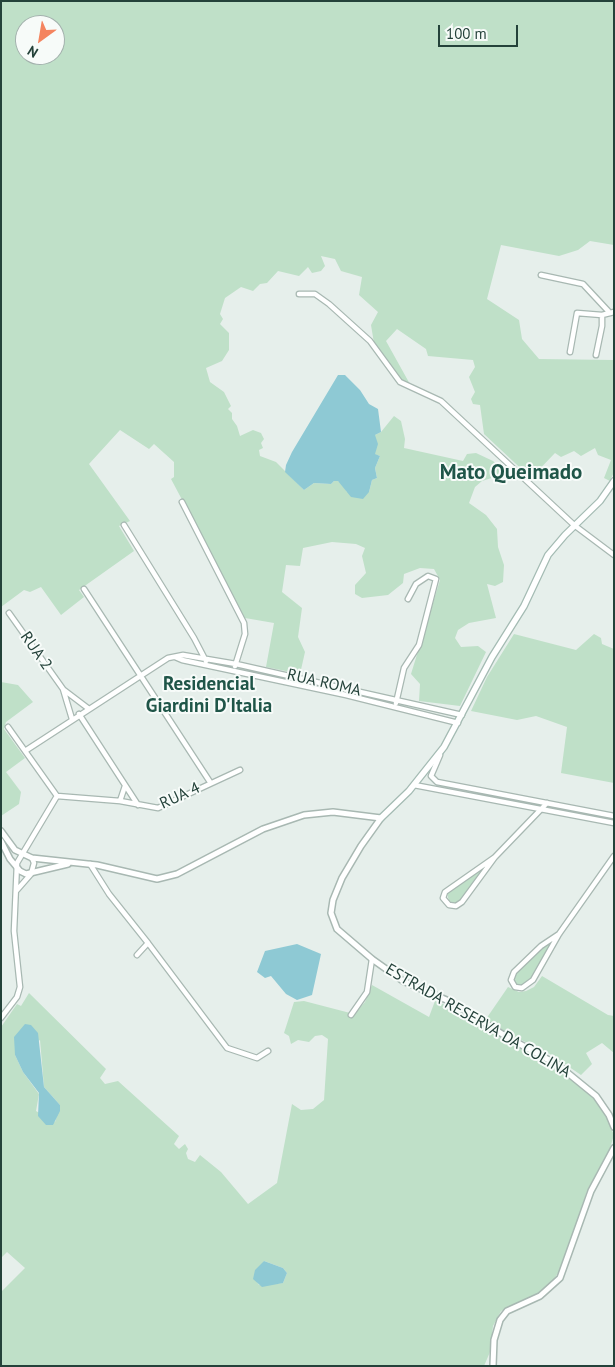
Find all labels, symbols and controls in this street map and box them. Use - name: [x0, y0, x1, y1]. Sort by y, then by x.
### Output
- north arrow: [15, 15, 65, 65]
- scale bar: [440, 15, 520, 47]
- text: 100 m: [446, 24, 487, 43]
- text: N: [24, 42, 41, 62]
- district label: Mato Queimado: [440, 460, 582, 486]
- street label: RUA 2: [16, 628, 56, 674]
- street label: RUA ROMA: [285, 665, 363, 701]
- district label: Residencial Giardini D'Italia: [146, 674, 272, 718]
- street label: RUA 4: [157, 778, 203, 814]
- street label: ESTRADA RESERVA DA COLINA: [382, 960, 574, 1082]

